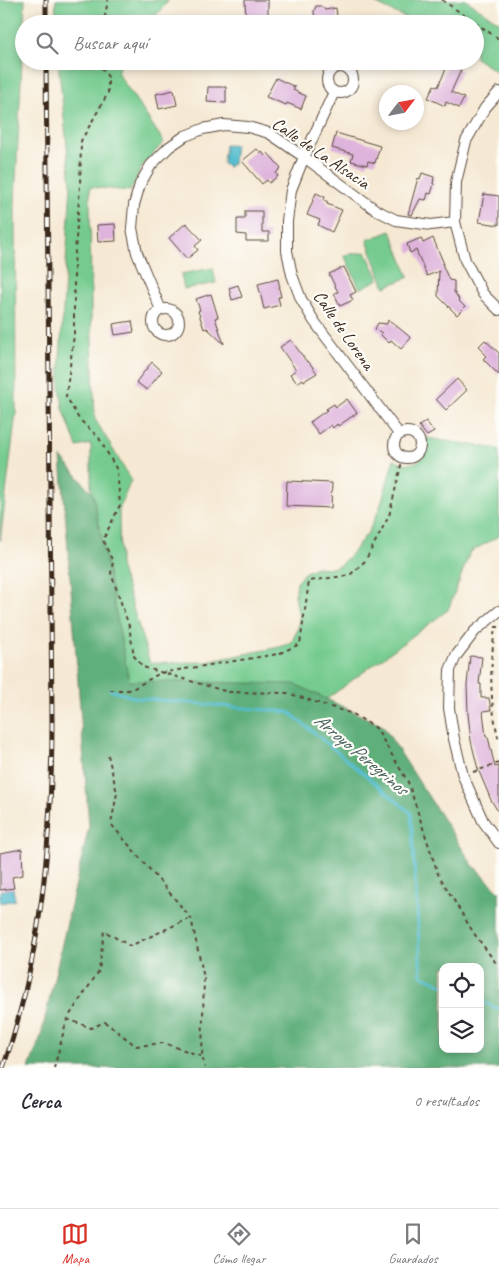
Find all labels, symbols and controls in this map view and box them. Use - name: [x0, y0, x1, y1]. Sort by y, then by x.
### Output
- search box: [15, 15, 484, 70]
- icon: search: [33, 29, 61, 57]
- text: Buscar aquí: [73, 31, 147, 55]
- north arrow: [379, 85, 424, 130]
- street label: Calle de La Alsacia: [268, 112, 375, 194]
- street label: Calle de Lorena: [309, 286, 380, 375]
- water label: Arroyo Peregrinos: [309, 708, 415, 802]
- map controls: [439, 963, 484, 1053]
- button: locate: [439, 963, 484, 1008]
- button: layers: [439, 1008, 484, 1053]
- text: Cerca: [20, 1088, 61, 1114]
- text: 0 resultados: [414, 1091, 479, 1111]
- tab: Mapa: [61, 1220, 89, 1267]
- tab: Cómo llegar: [212, 1220, 265, 1267]
- tab: Guardados: [388, 1220, 438, 1267]

